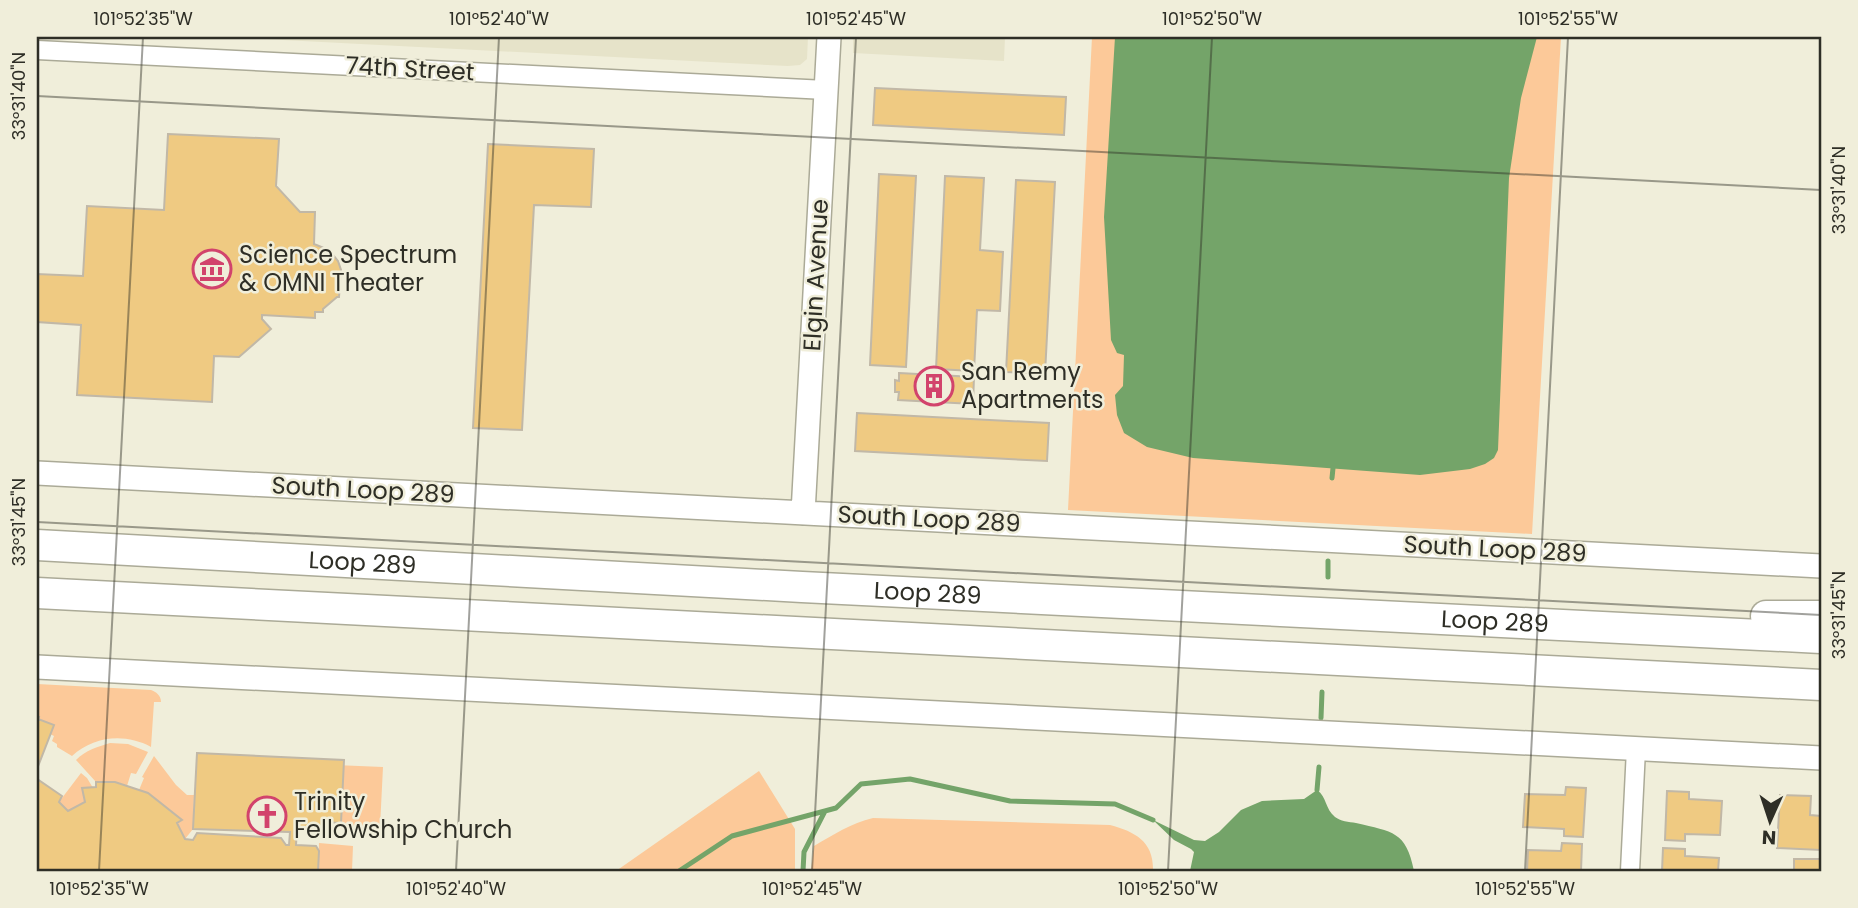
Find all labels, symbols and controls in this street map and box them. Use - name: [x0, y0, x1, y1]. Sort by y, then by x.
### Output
- text: 101°52'35"W: [93, 6, 193, 31]
- text: 101°52'40"W: [449, 6, 550, 31]
- text: 101°52'45"W: [806, 6, 907, 31]
- text: 101°52'50"W: [1162, 6, 1263, 31]
- text: 101°52'55"W: [1518, 6, 1619, 31]
- street label: 74th Street: [345, 49, 475, 88]
- text: 33°31'40"N: [6, 52, 31, 140]
- text: 33°31'40"N: [1826, 146, 1851, 234]
- street label: Elgin Avenue: [795, 198, 836, 352]
- place label: Science Spectrum & OMNI Theater: [239, 238, 457, 299]
- museum icon: Science Spectrum & OMNI Theater: [191, 248, 233, 290]
- place label: San Remy Apartments: [961, 355, 1104, 416]
- building icon: San Remy Apartments: [913, 365, 955, 407]
- street label: South Loop 289: [271, 468, 455, 511]
- text: 33°31'45"N: [6, 478, 31, 566]
- street label: South Loop 289: [837, 497, 1021, 540]
- street label: South Loop 289: [1403, 527, 1587, 570]
- street label: Loop 289: [308, 543, 417, 582]
- text: 33°31'45"N: [1826, 571, 1851, 659]
- street label: Loop 289: [873, 574, 982, 612]
- street label: Loop 289: [1440, 602, 1550, 640]
- place label: Trinity Fellowship Church: [294, 785, 512, 846]
- north arrow: [1736, 786, 1806, 856]
- church icon: Trinity Fellowship Church: [246, 795, 288, 837]
- text: N: [1761, 824, 1777, 851]
- text: 101°52'35"W: [49, 876, 149, 901]
- text: 101°52'40"W: [406, 876, 507, 901]
- text: 101°52'45"W: [762, 876, 863, 901]
- text: 101°52'50"W: [1118, 876, 1219, 901]
- text: 101°52'55"W: [1475, 876, 1576, 901]

